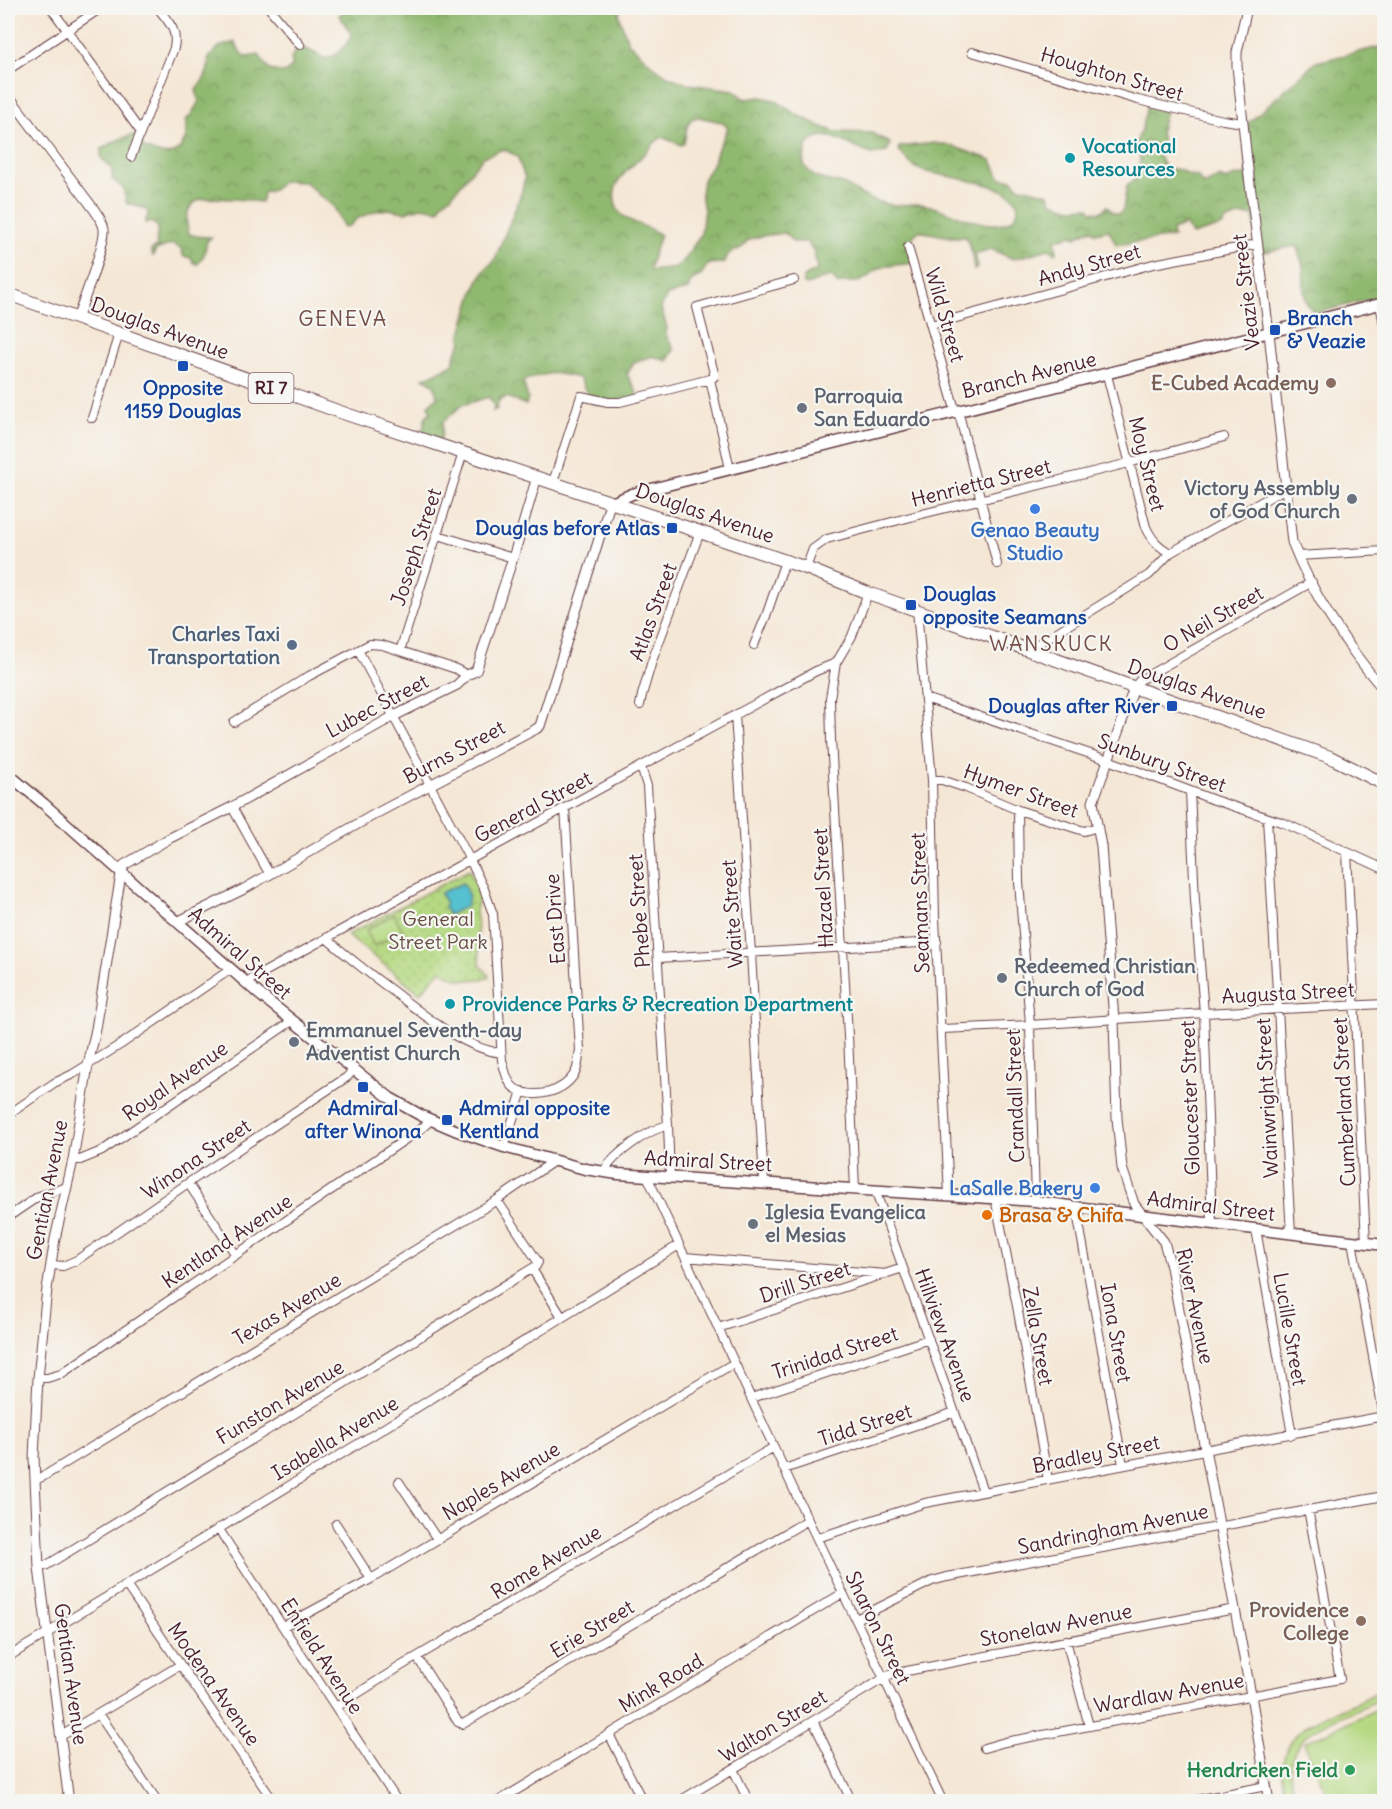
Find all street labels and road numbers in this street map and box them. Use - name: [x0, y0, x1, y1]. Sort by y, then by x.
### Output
- street label: Houghton Street: [1038, 41, 1187, 106]
- street label: Veazie Street: [1226, 232, 1265, 352]
- street label: Andy Street: [1035, 238, 1143, 291]
- street label: Wild Street: [920, 265, 971, 365]
- street label: Douglas Avenue: [88, 291, 233, 364]
- street label: Branch Avenue: [959, 346, 1099, 403]
- road number: RI 7: [248, 373, 294, 403]
- street label: Moy Street: [1124, 414, 1171, 514]
- street label: Henrietta Street: [908, 453, 1054, 512]
- street label: Douglas Avenue: [633, 477, 778, 548]
- street label: Joseph Street: [385, 485, 446, 609]
- street label: Atlas Street: [623, 559, 682, 664]
- street label: O Neil Street: [1158, 580, 1268, 657]
- street label: Douglas Avenue: [1125, 653, 1270, 724]
- street label: Lubec Street: [321, 668, 433, 743]
- street label: Burns Street: [399, 714, 509, 789]
- street label: Sunbury Street: [1095, 728, 1230, 797]
- street label: Hymer Street: [960, 758, 1082, 823]
- street label: General Street: [470, 765, 596, 848]
- street label: Hazael Street: [807, 827, 838, 949]
- street label: Seamans Street: [905, 832, 934, 974]
- street label: Phebe Street: [622, 853, 655, 969]
- street label: Waite Street: [715, 859, 748, 969]
- street label: East Drive: [539, 873, 570, 965]
- street label: Admiral Street: [184, 901, 297, 1004]
- street label: Augusta Street: [1221, 977, 1355, 1008]
- street label: Wainwright Street: [1250, 1017, 1283, 1179]
- street label: Cumberland Street: [1327, 1017, 1360, 1187]
- street label: Gloucester Street: [1174, 1020, 1205, 1176]
- street label: Crandall Street: [1000, 1028, 1029, 1164]
- street label: Royal Avenue: [117, 1035, 232, 1126]
- street label: Winona Street: [136, 1113, 255, 1204]
- street label: Gentian Avenue: [21, 1118, 72, 1262]
- street label: Admiral Street: [643, 1145, 773, 1176]
- street label: Admiral Street: [1146, 1185, 1277, 1226]
- street label: Kentland Avenue: [157, 1188, 297, 1293]
- street label: River Avenue: [1171, 1246, 1220, 1366]
- street label: Drill Street: [756, 1255, 854, 1308]
- street label: Hillview Avenue: [910, 1265, 981, 1405]
- street label: Texas Avenue: [228, 1267, 345, 1351]
- street label: Lucille Street: [1268, 1270, 1313, 1388]
- street label: Iona Street: [1095, 1281, 1138, 1385]
- street label: Zella Street: [1018, 1285, 1060, 1388]
- street label: Trinidad Street: [769, 1320, 901, 1385]
- street label: Funston Avenue: [211, 1354, 348, 1449]
- street label: Isabella Avenue: [267, 1390, 403, 1485]
- street label: Tidd Street: [815, 1398, 915, 1451]
- street label: Bradley Street: [1030, 1429, 1162, 1478]
- street label: Naples Avenue: [437, 1436, 564, 1525]
- street label: Sandringham Avenue: [1016, 1498, 1210, 1559]
- street label: Rome Avenue: [486, 1519, 605, 1604]
- street label: Sharon Street: [840, 1567, 917, 1689]
- street label: Enfield Avenue: [276, 1593, 369, 1718]
- street label: Erie Street: [545, 1594, 638, 1663]
- street label: Stonelaw Avenue: [978, 1597, 1134, 1652]
- street label: Gentian Avenue: [49, 1602, 94, 1746]
- street label: Modena Avenue: [163, 1617, 266, 1750]
- street label: Mink Road: [614, 1648, 708, 1718]
- street label: Wardlaw Avenue: [1092, 1667, 1246, 1718]
- street label: Walton Street: [714, 1684, 831, 1767]

